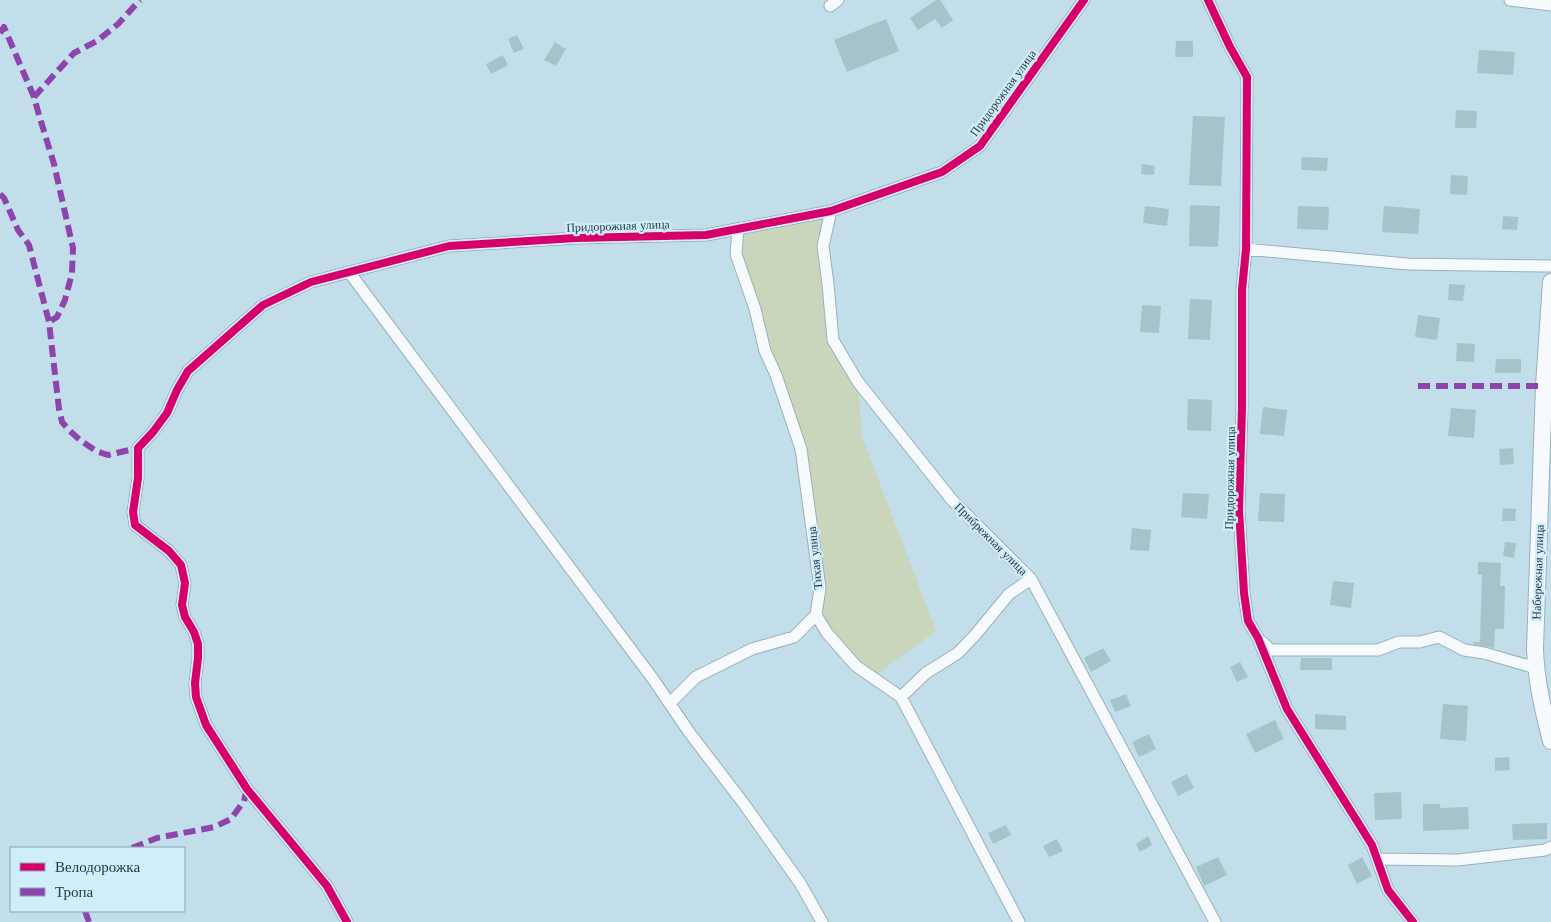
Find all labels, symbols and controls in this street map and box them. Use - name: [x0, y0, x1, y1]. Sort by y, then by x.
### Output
- street label: Придорожная улица: [966, 46, 1039, 139]
- street label: Придорожная улица: [566, 216, 671, 235]
- street label: Придорожная улица: [1221, 425, 1238, 530]
- street label: Прибрежная улица: [952, 499, 1031, 579]
- street label: Набережная улица: [1528, 523, 1547, 620]
- street label: Тихая улица: [804, 525, 825, 590]
- legend: [10, 847, 185, 912]
- text: Велодорожка: [55, 857, 140, 876]
- text: Тропа: [55, 882, 94, 901]

